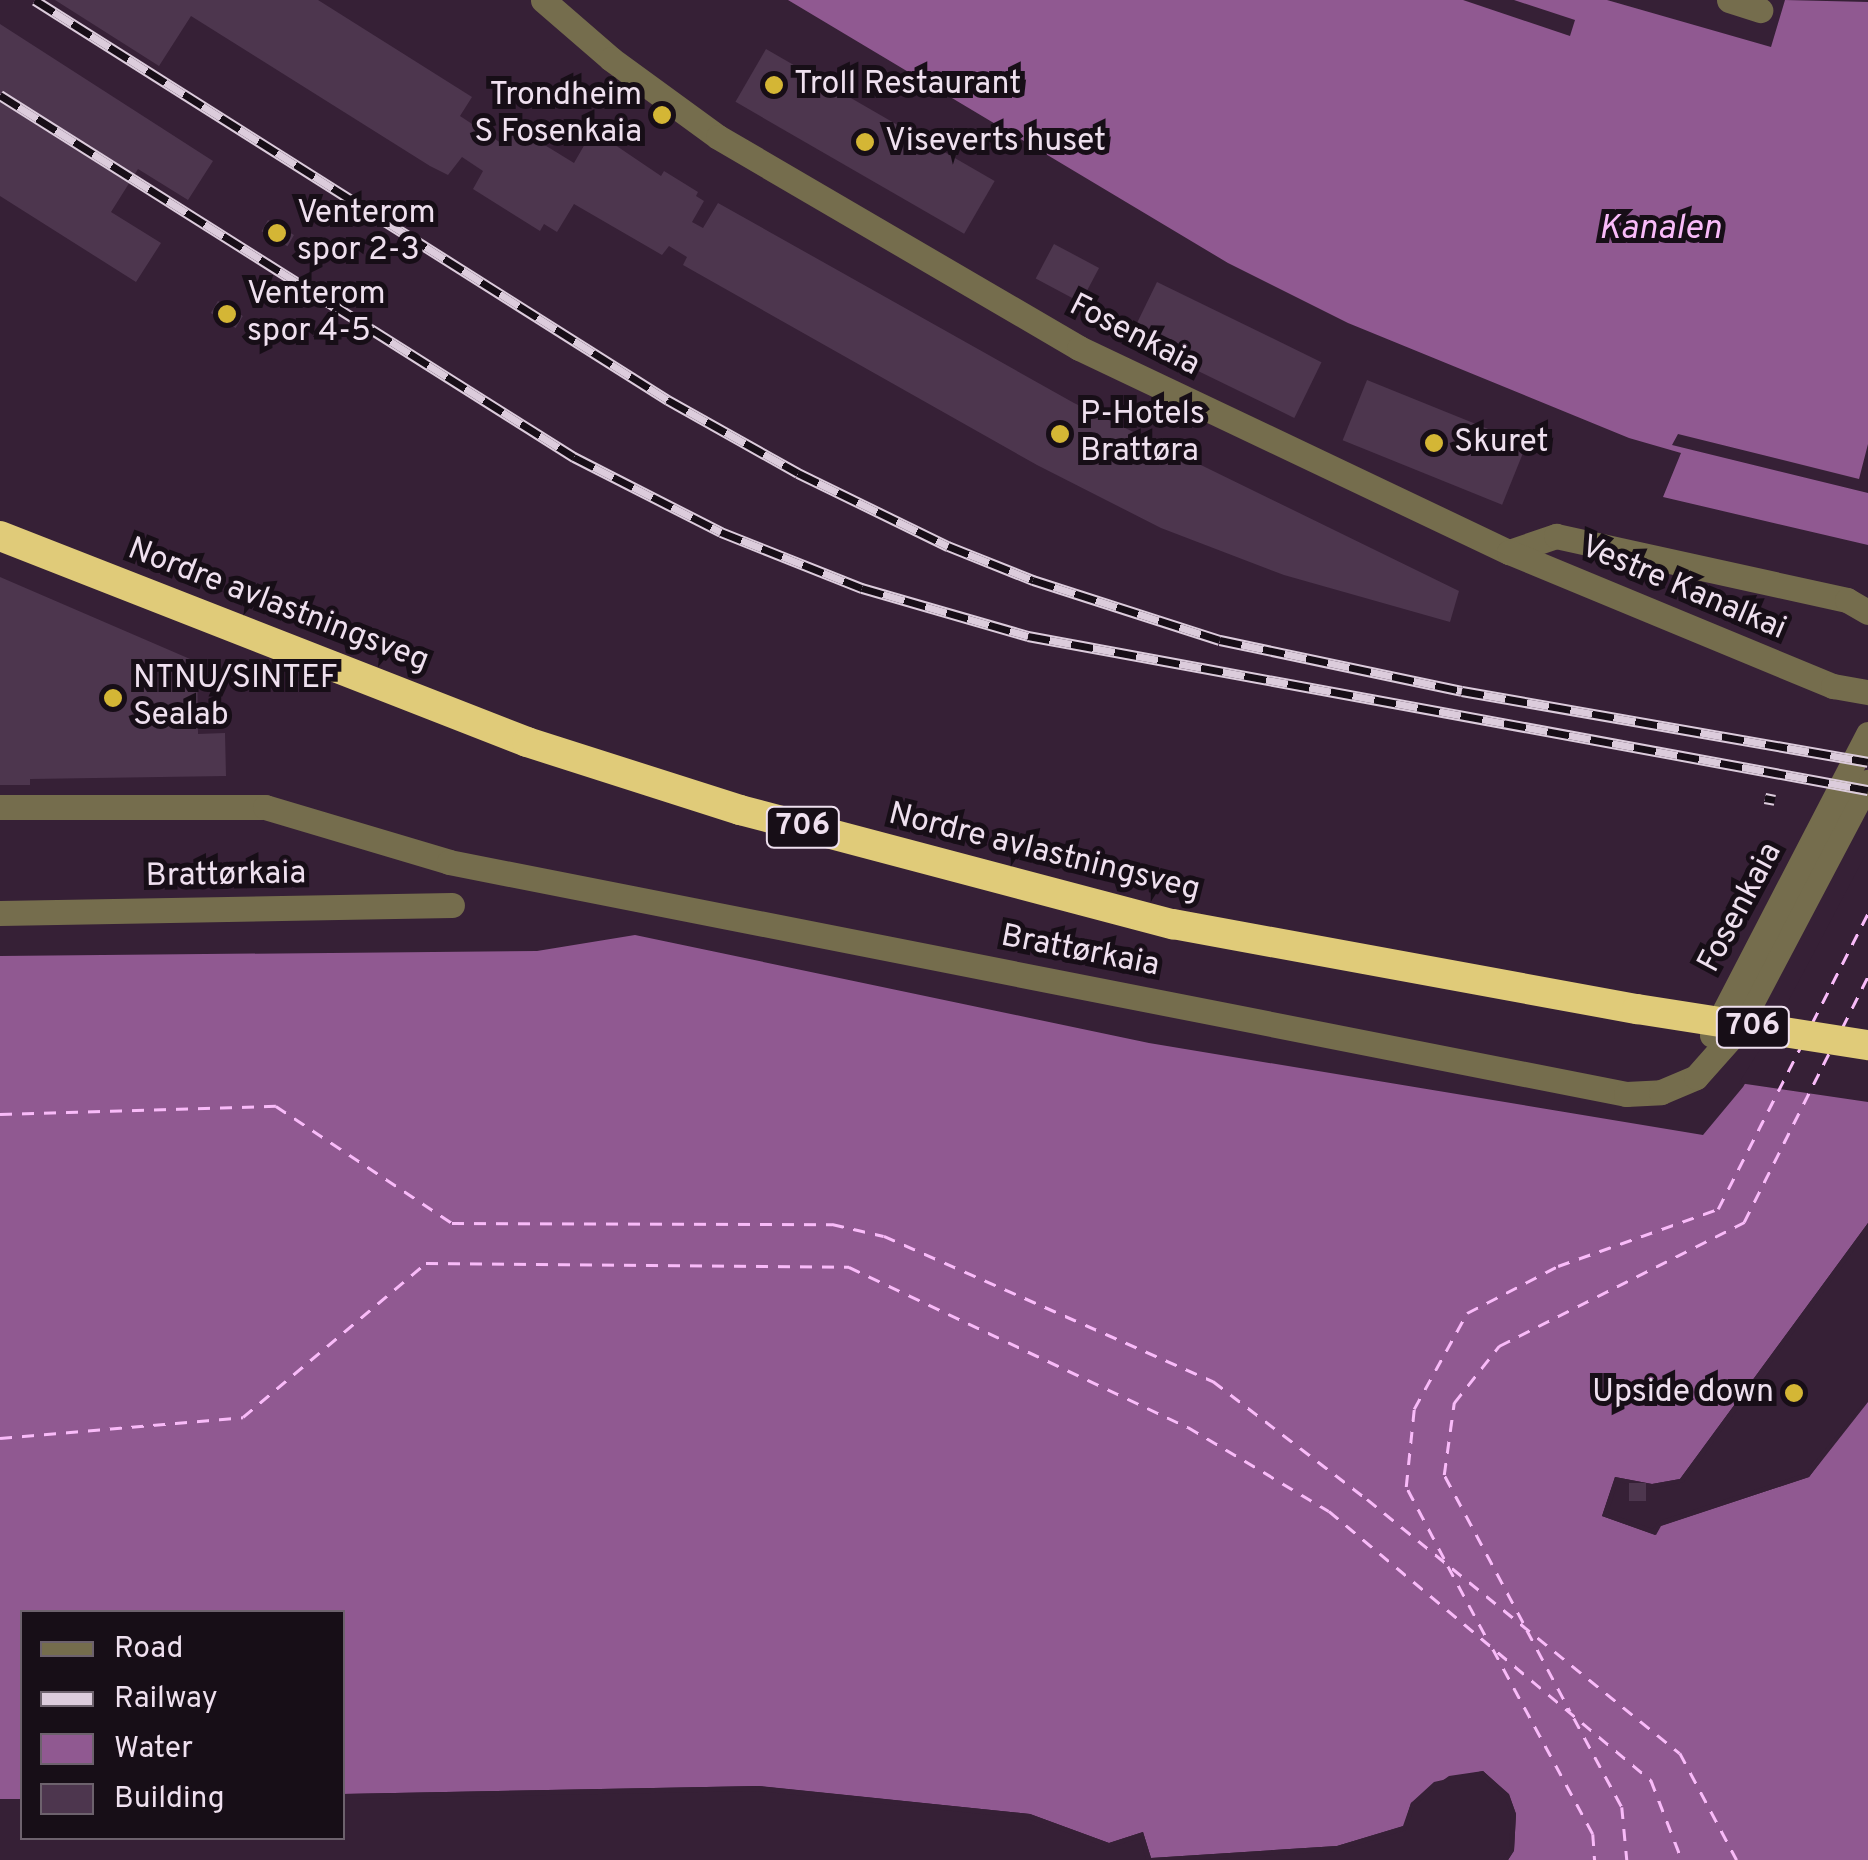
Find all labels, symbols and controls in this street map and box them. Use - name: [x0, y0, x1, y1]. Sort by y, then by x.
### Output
- place label: Troll Restaurant: [794, 66, 1021, 104]
- marker: Troll Restaurant: [763, 74, 785, 96]
- place label: Trondheim S Fosenkaia: [474, 78, 642, 153]
- marker: Trondheim S Fosenkaia: [651, 104, 673, 126]
- place label: Viseverts huset: [885, 123, 1106, 161]
- marker: Viseverts huset: [854, 131, 876, 153]
- place label: Venterom spor 2-3: [297, 196, 436, 271]
- water label: Kanalen: [1599, 208, 1721, 250]
- marker: Venterom spor 2-3: [266, 222, 288, 244]
- place label: Venterom spor 4-5: [247, 277, 386, 352]
- street label: Fosenkaia: [1062, 287, 1206, 385]
- marker: Venterom spor 4-5: [216, 303, 238, 325]
- place label: P-Hotels Brattøra: [1080, 397, 1205, 472]
- marker: P-Hotels Brattøra: [1049, 423, 1071, 445]
- place label: Skuret: [1454, 424, 1549, 462]
- marker: Skuret: [1423, 432, 1445, 454]
- street label: Vestre Kanalkai: [1575, 529, 1791, 649]
- street label: Nordre avlastningsveg: [122, 531, 434, 681]
- place label: NTNU/SINTEF Sealab: [133, 661, 338, 736]
- marker: NTNU/SINTEF Sealab: [102, 687, 124, 709]
- street label: Nordre avlastningsveg: [884, 796, 1204, 910]
- road number: 706: [766, 802, 840, 852]
- street label: Fosenkaia: [1691, 837, 1791, 979]
- street label: Brattørkaia: [145, 855, 307, 897]
- street label: Brattørkaia: [998, 918, 1162, 986]
- road number: 706: [1716, 1002, 1790, 1052]
- place label: Upside down: [1592, 1374, 1774, 1412]
- marker: Upside down: [1783, 1382, 1805, 1404]
- legend: [20, 1610, 345, 1840]
- text: Road: [114, 1631, 183, 1668]
- text: Railway: [114, 1681, 218, 1718]
- text: Water: [114, 1731, 193, 1768]
- text: Building: [114, 1781, 225, 1818]

